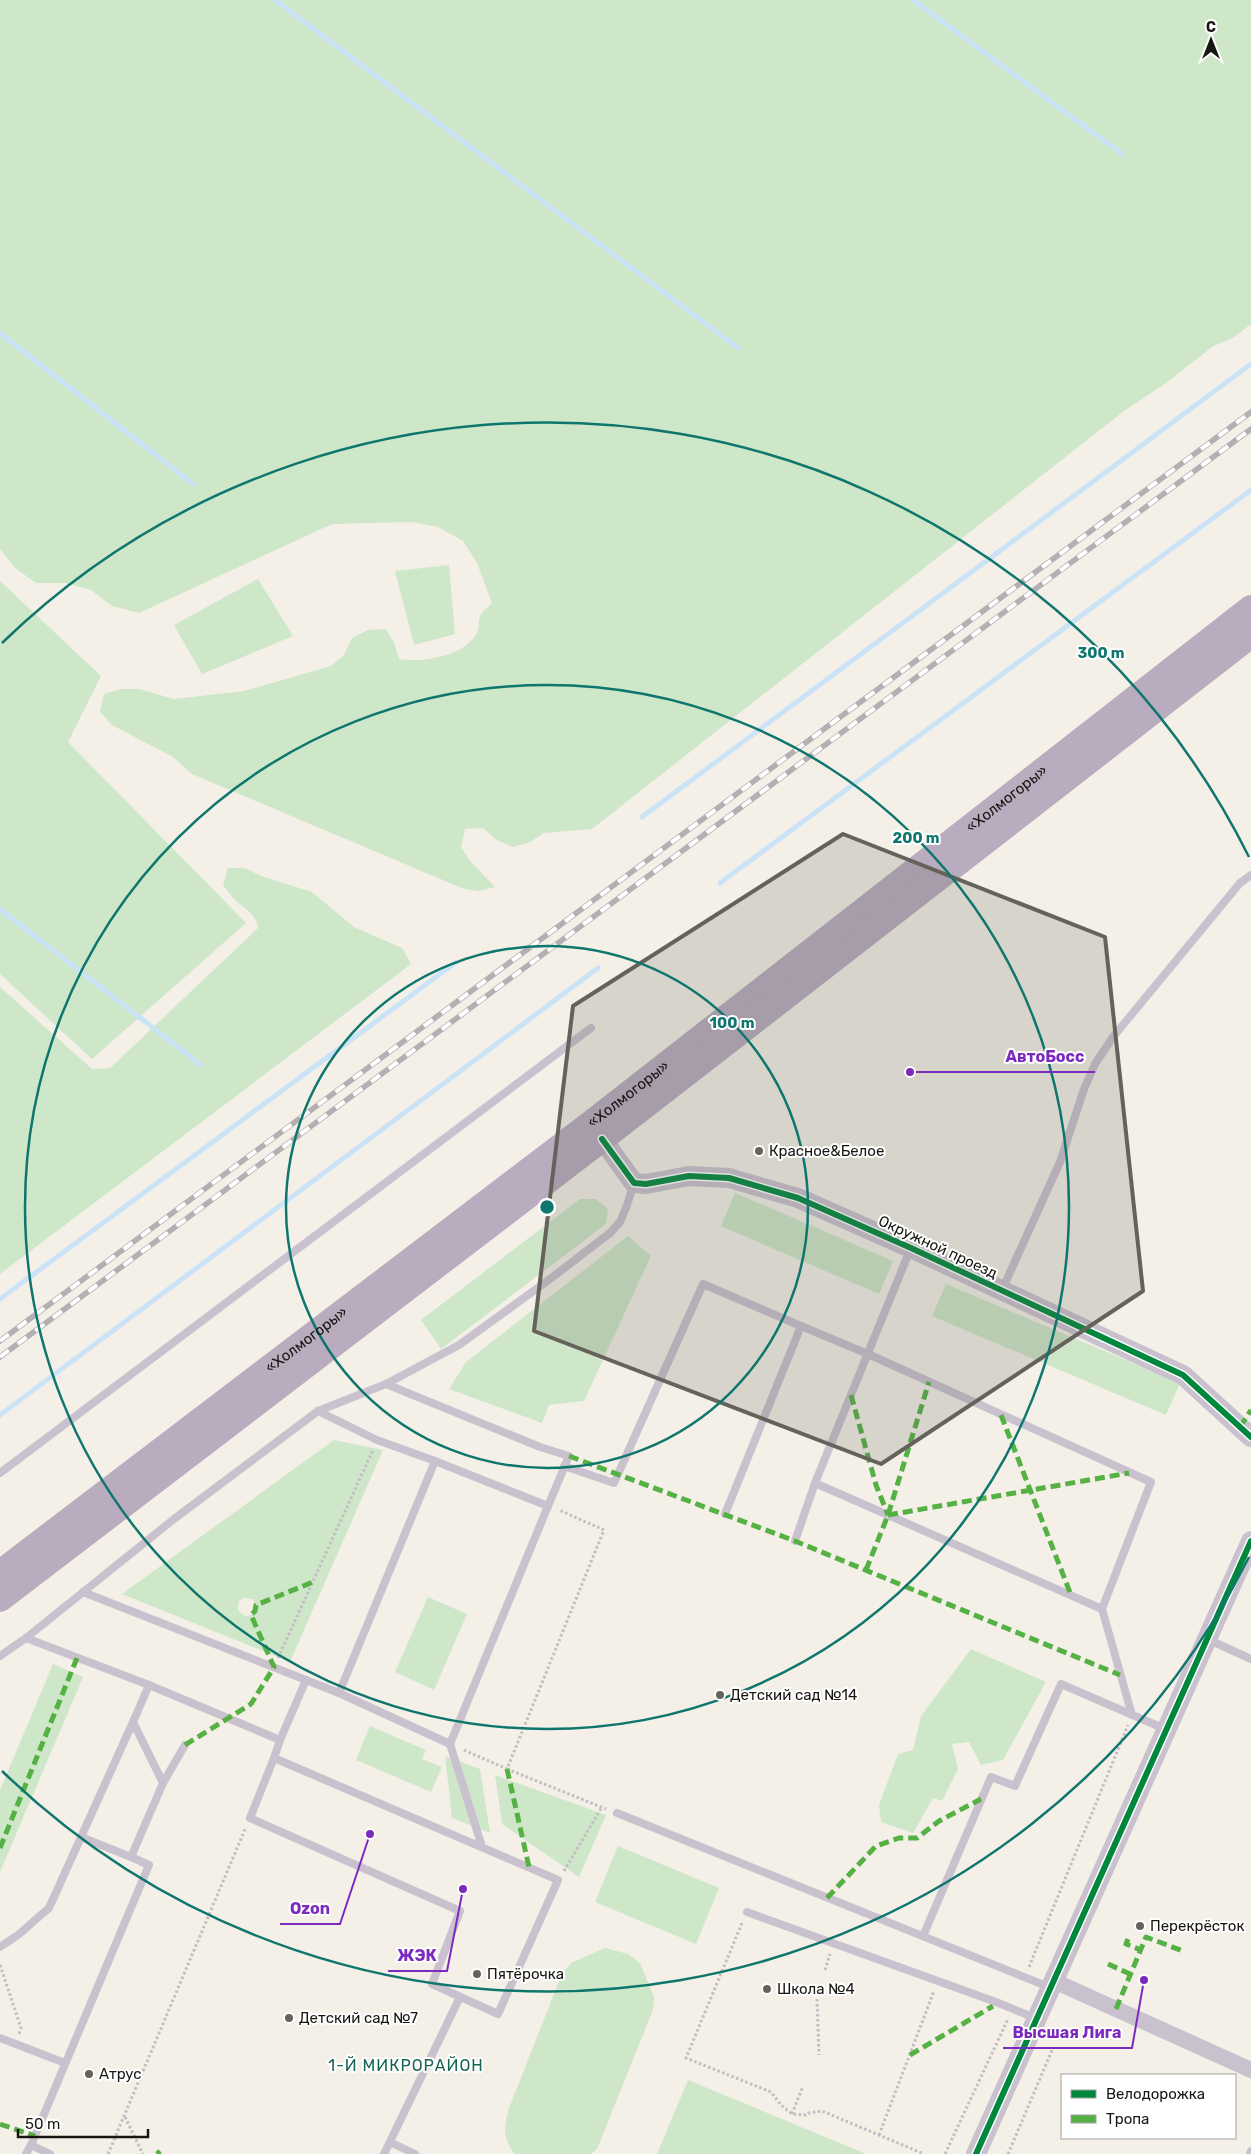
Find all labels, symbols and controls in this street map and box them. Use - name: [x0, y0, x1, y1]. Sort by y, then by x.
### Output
- north arrow: [1186, 15, 1236, 65]
- text: С: [1206, 19, 1216, 36]
- text: 300 m: [1077, 644, 1125, 662]
- street label: «Холмогоры»: [962, 761, 1051, 836]
- text: 200 m: [892, 829, 940, 847]
- text: 100 m: [710, 1014, 754, 1032]
- callout: АвтоБосс: [996, 1041, 1095, 1072]
- text: АвтоБосс: [1006, 1047, 1084, 1066]
- street label: «Холмогоры»: [584, 1057, 673, 1131]
- place label: Красное&Белое: [769, 1142, 884, 1160]
- marker: Красное&Белое: [753, 1145, 765, 1157]
- centre of rings: [538, 1198, 556, 1216]
- street label: Окружной проезд: [876, 1212, 1000, 1282]
- street label: «Холмогоры»: [262, 1303, 351, 1377]
- place label: Детский сад №14: [730, 1686, 857, 1704]
- marker: Детский сад №14: [714, 1689, 726, 1701]
- callout: Ozon: [280, 1893, 340, 1924]
- text: Ozon: [290, 1899, 330, 1918]
- place label: Перекрёсток: [1150, 1917, 1244, 1935]
- marker: Перекрёсток: [1134, 1920, 1146, 1932]
- callout: ЖЭК: [388, 1940, 447, 1971]
- text: ЖЭК: [397, 1946, 437, 1965]
- place label: Пятёрочка: [487, 1965, 564, 1983]
- marker: Пятёрочка: [471, 1968, 483, 1980]
- place label: Школа №4: [777, 1980, 855, 1998]
- marker: Школа №4: [761, 1983, 773, 1995]
- place label: Детский сад №7: [299, 2009, 418, 2027]
- marker: Детский сад №7: [283, 2012, 295, 2024]
- callout: Высшая Лига: [1003, 2017, 1132, 2048]
- text: Высшая Лига: [1013, 2023, 1121, 2042]
- district label: 1-Й МИКРОРАЙОН: [328, 2056, 484, 2075]
- place label: Атрус: [99, 2065, 142, 2083]
- marker: Атрус: [83, 2068, 95, 2080]
- legend: [1061, 2074, 1236, 2139]
- text: Велодорожка: [1106, 2085, 1205, 2103]
- scale bar: [18, 2106, 148, 2138]
- text: Тропа: [1106, 2110, 1149, 2128]
- text: 50 m: [25, 2115, 60, 2133]

